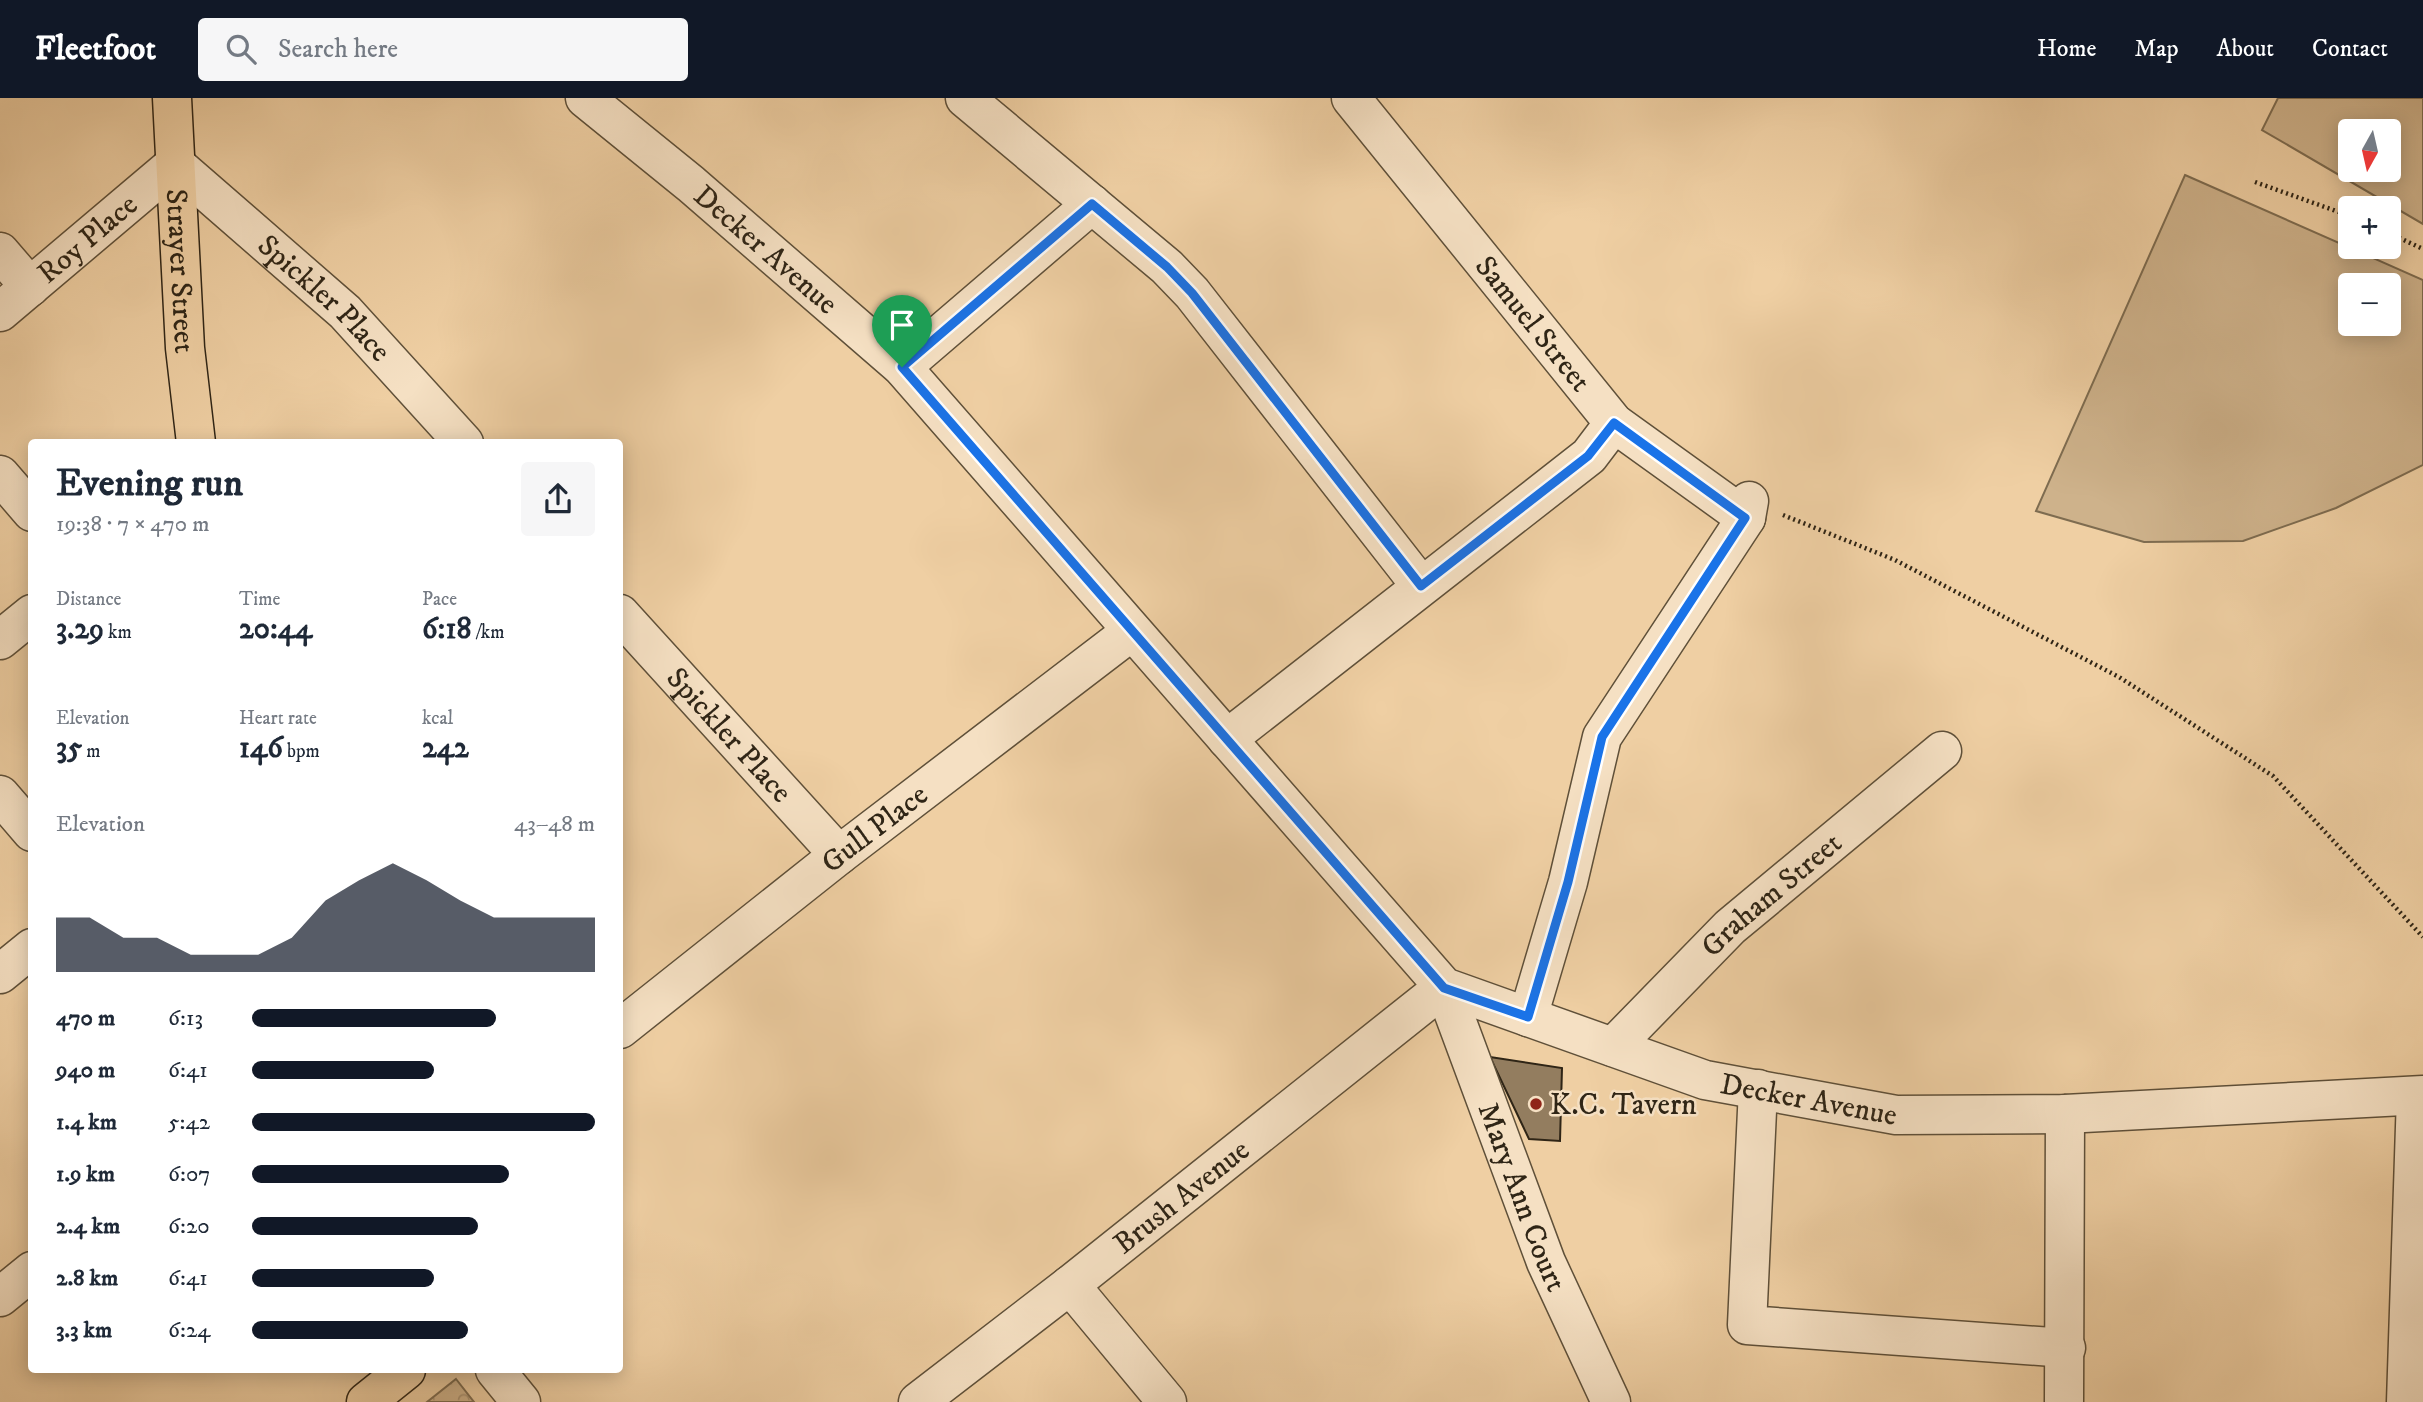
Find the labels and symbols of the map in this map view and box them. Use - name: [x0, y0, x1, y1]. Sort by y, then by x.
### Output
- north arrow: [2338, 119, 2401, 182]
- street label: Decker Avenue: [685, 178, 845, 323]
- street label: Roy Place: [30, 187, 146, 292]
- street label: Strayer Street: [157, 188, 202, 355]
- street label: Spickler Place: [249, 227, 398, 370]
- street label: Samuel Street: [1466, 249, 1598, 400]
- pin: [872, 295, 932, 367]
- street label: Spickler Place: [658, 660, 799, 811]
- street label: Gull Place: [814, 777, 936, 882]
- street label: Graham Street: [1694, 825, 1850, 965]
- street label: Decker Avenue: [1717, 1066, 1900, 1135]
- place label: K.C. Tavern: [1550, 1087, 1697, 1124]
- marker: K.C. Tavern: [1528, 1096, 1544, 1112]
- street label: Mary Ann Court: [1469, 1098, 1574, 1298]
- street label: Brush Avenue: [1107, 1132, 1258, 1263]

